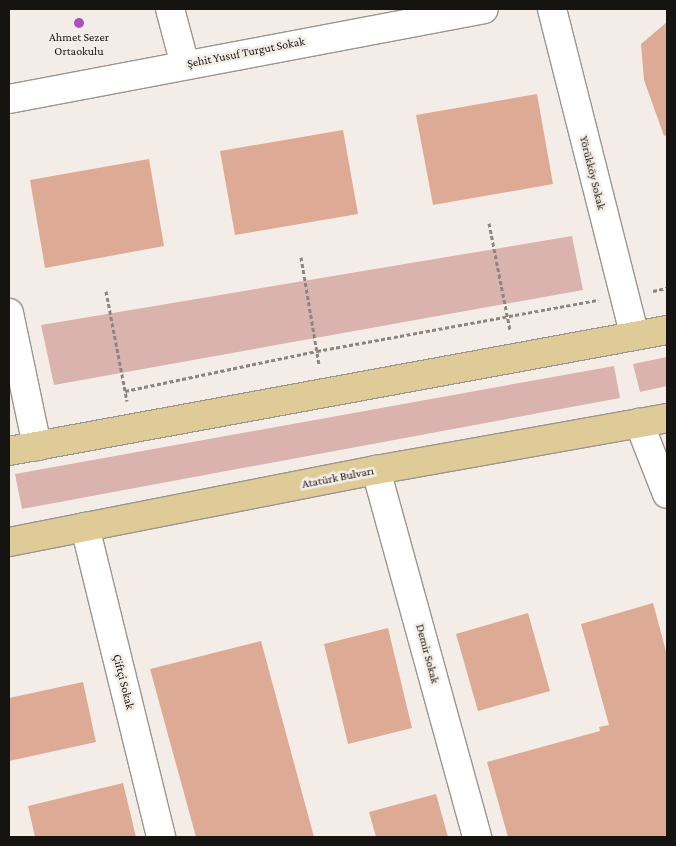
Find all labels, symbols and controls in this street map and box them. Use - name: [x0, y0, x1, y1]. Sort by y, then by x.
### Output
- marker: Ahmet Sezer Ortaokulu: [73, 17, 85, 29]
- place label: Ahmet Sezer Ortaokulu: [49, 31, 109, 59]
- street label: Şehit Yusuf Turgut Sokak: [186, 35, 306, 71]
- street label: Yörükköy Sokak: [576, 135, 608, 211]
- street label: Atatürk Bulvarı: [301, 464, 375, 492]
- street label: Demir Sokak: [412, 623, 442, 685]
- street label: Çiftçi Sokak: [109, 653, 137, 711]

